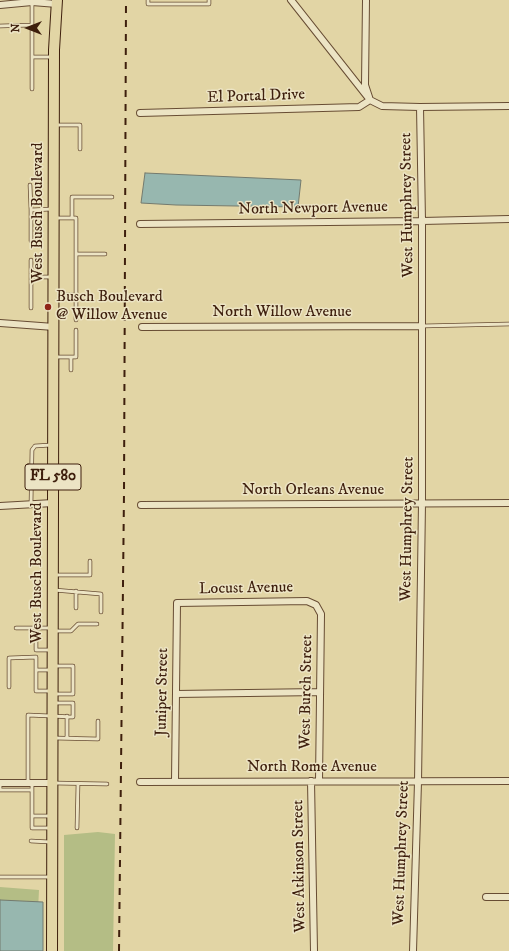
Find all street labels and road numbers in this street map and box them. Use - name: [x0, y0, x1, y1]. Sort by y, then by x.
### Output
- street label: El Portal Drive: [207, 86, 305, 108]
- street label: West Humphrey Street: [397, 132, 419, 278]
- street label: West Busch Boulevard: [29, 142, 49, 284]
- street label: North Newport Avenue: [238, 198, 388, 220]
- street label: North Willow Avenue: [212, 303, 352, 323]
- street label: West Humphrey Street: [397, 456, 419, 602]
- road number: FL 580: [25, 464, 81, 490]
- street label: North Orleans Avenue: [242, 481, 384, 501]
- street label: West Busch Boulevard: [28, 502, 48, 644]
- street label: Locust Avenue: [199, 579, 293, 599]
- street label: West Burch Street: [296, 634, 318, 750]
- street label: Juniper Street: [153, 648, 173, 736]
- street label: North Rome Avenue: [247, 758, 377, 778]
- street label: West Humphrey Street: [390, 780, 414, 926]
- street label: West Atkinson Street: [289, 799, 311, 933]

